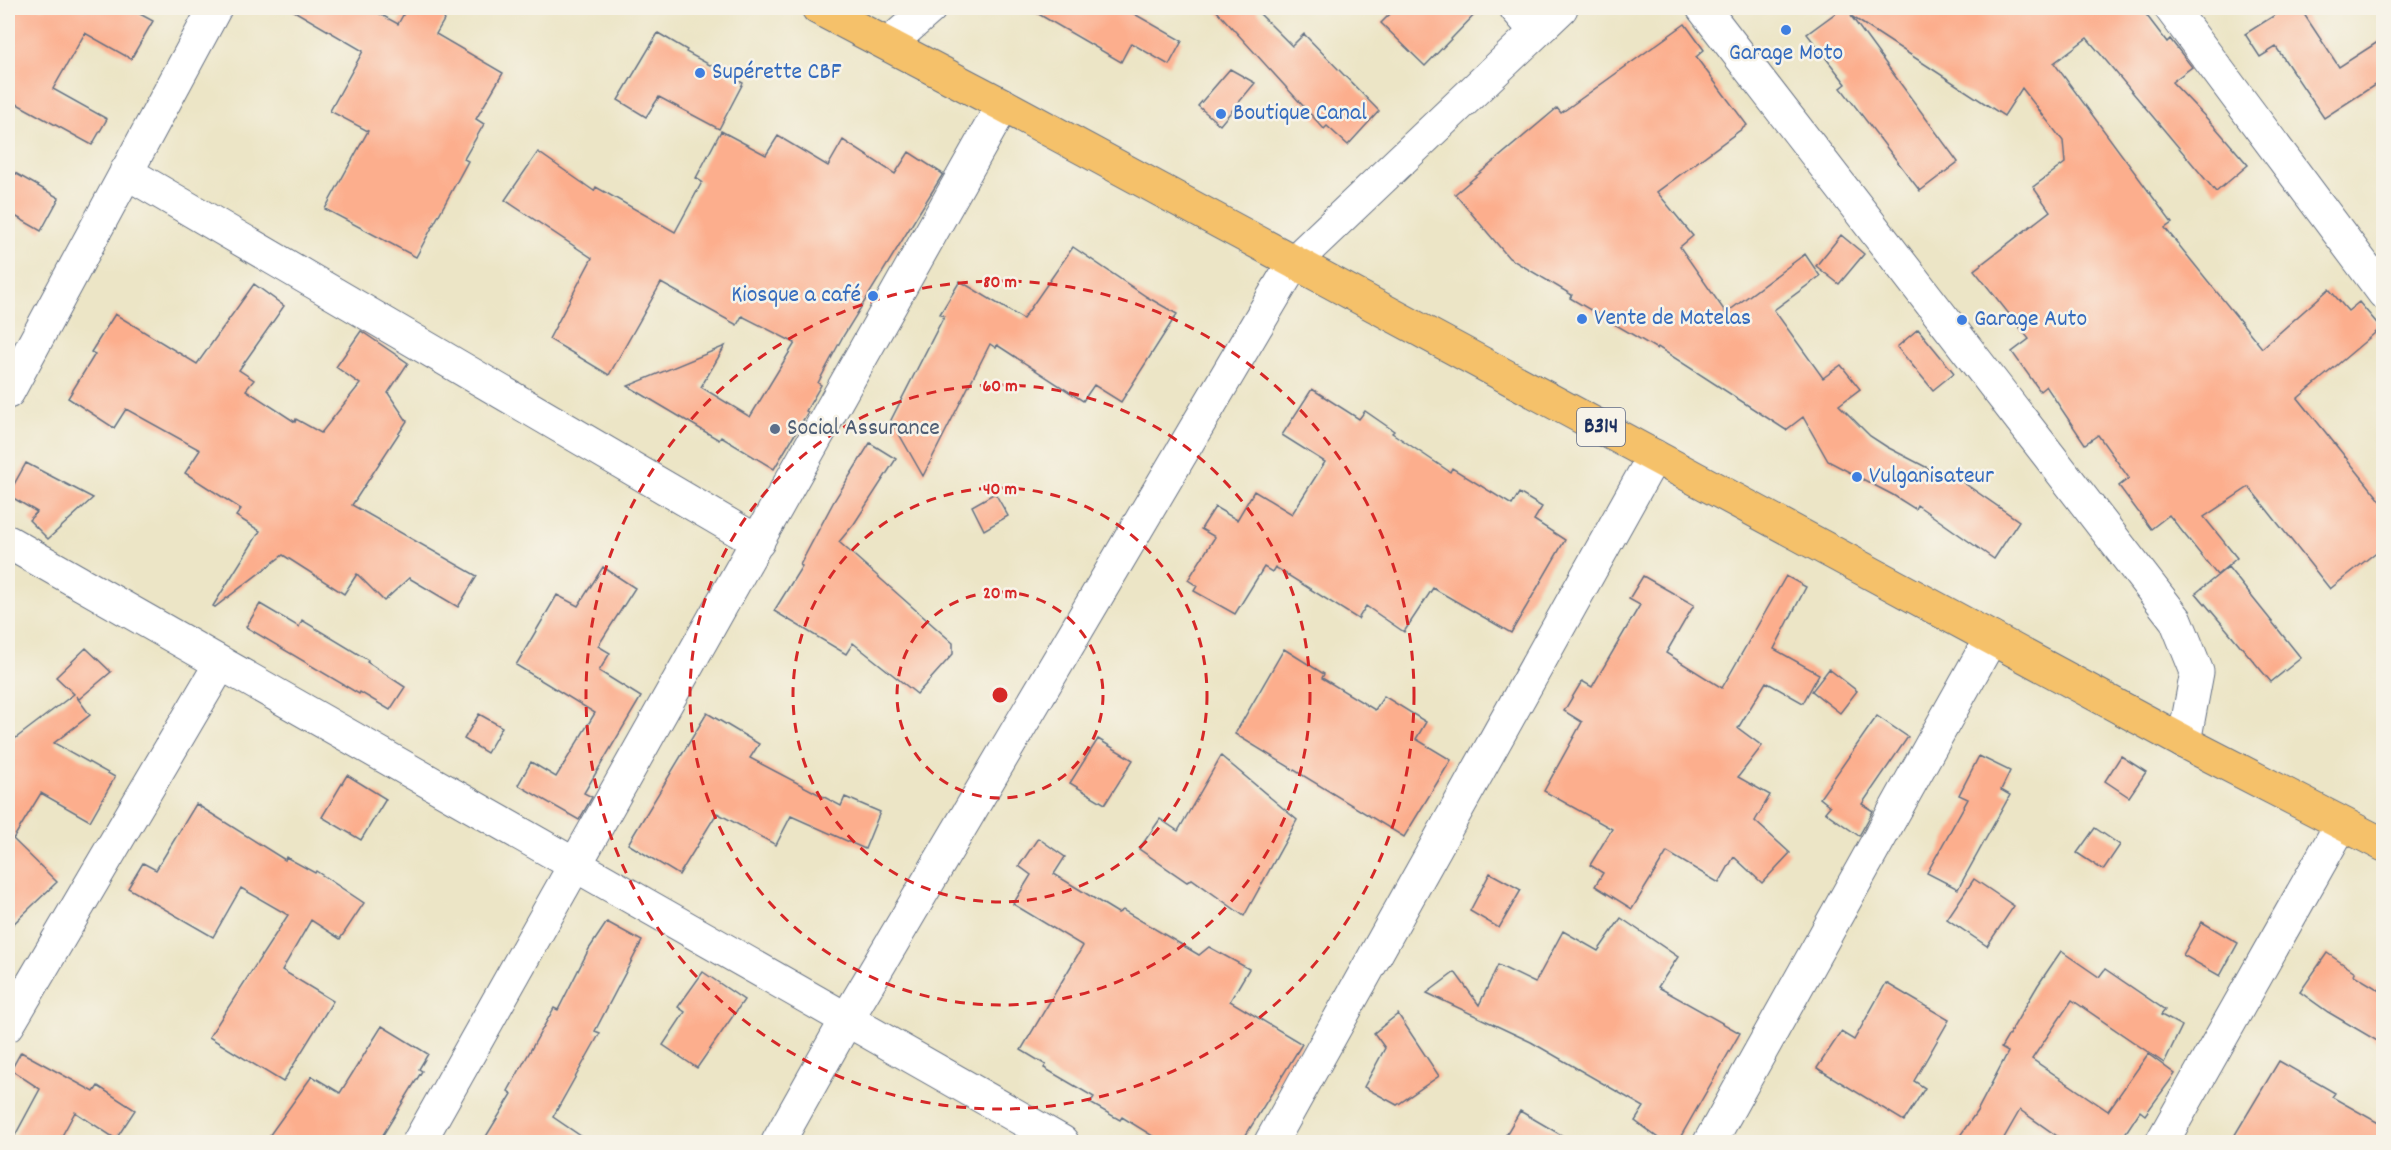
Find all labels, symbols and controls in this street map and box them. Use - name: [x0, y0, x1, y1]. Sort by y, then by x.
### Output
- marker: Garage Moto: [1779, 23, 1793, 37]
- place label: Garage Moto: [1729, 37, 1843, 71]
- place label: Supérette CBF: [712, 56, 842, 90]
- marker: Supérette CBF: [693, 66, 707, 80]
- place label: Boutique Canal: [1233, 97, 1367, 131]
- marker: Boutique Canal: [1214, 107, 1228, 121]
- text: 80 m: [983, 271, 1017, 296]
- place label: Kiosque a café: [731, 279, 861, 313]
- marker: Kiosque a café: [866, 289, 880, 303]
- place label: Vente de Matelas: [1594, 302, 1751, 336]
- place label: Garage Auto: [1974, 303, 2087, 337]
- marker: Vente de Matelas: [1575, 312, 1589, 326]
- marker: Garage Auto: [1955, 313, 1969, 327]
- text: 60 m: [982, 375, 1018, 400]
- road number: B314: [1577, 408, 1625, 446]
- place label: Social Assurance: [787, 412, 940, 446]
- marker: Social Assurance: [768, 422, 782, 436]
- place label: Vulganisateur: [1869, 460, 1994, 494]
- marker: Vulganisateur: [1850, 470, 1864, 484]
- text: 40 m: [983, 478, 1017, 503]
- text: 20 m: [983, 582, 1017, 607]
- centre of rings: [990, 685, 1010, 705]

